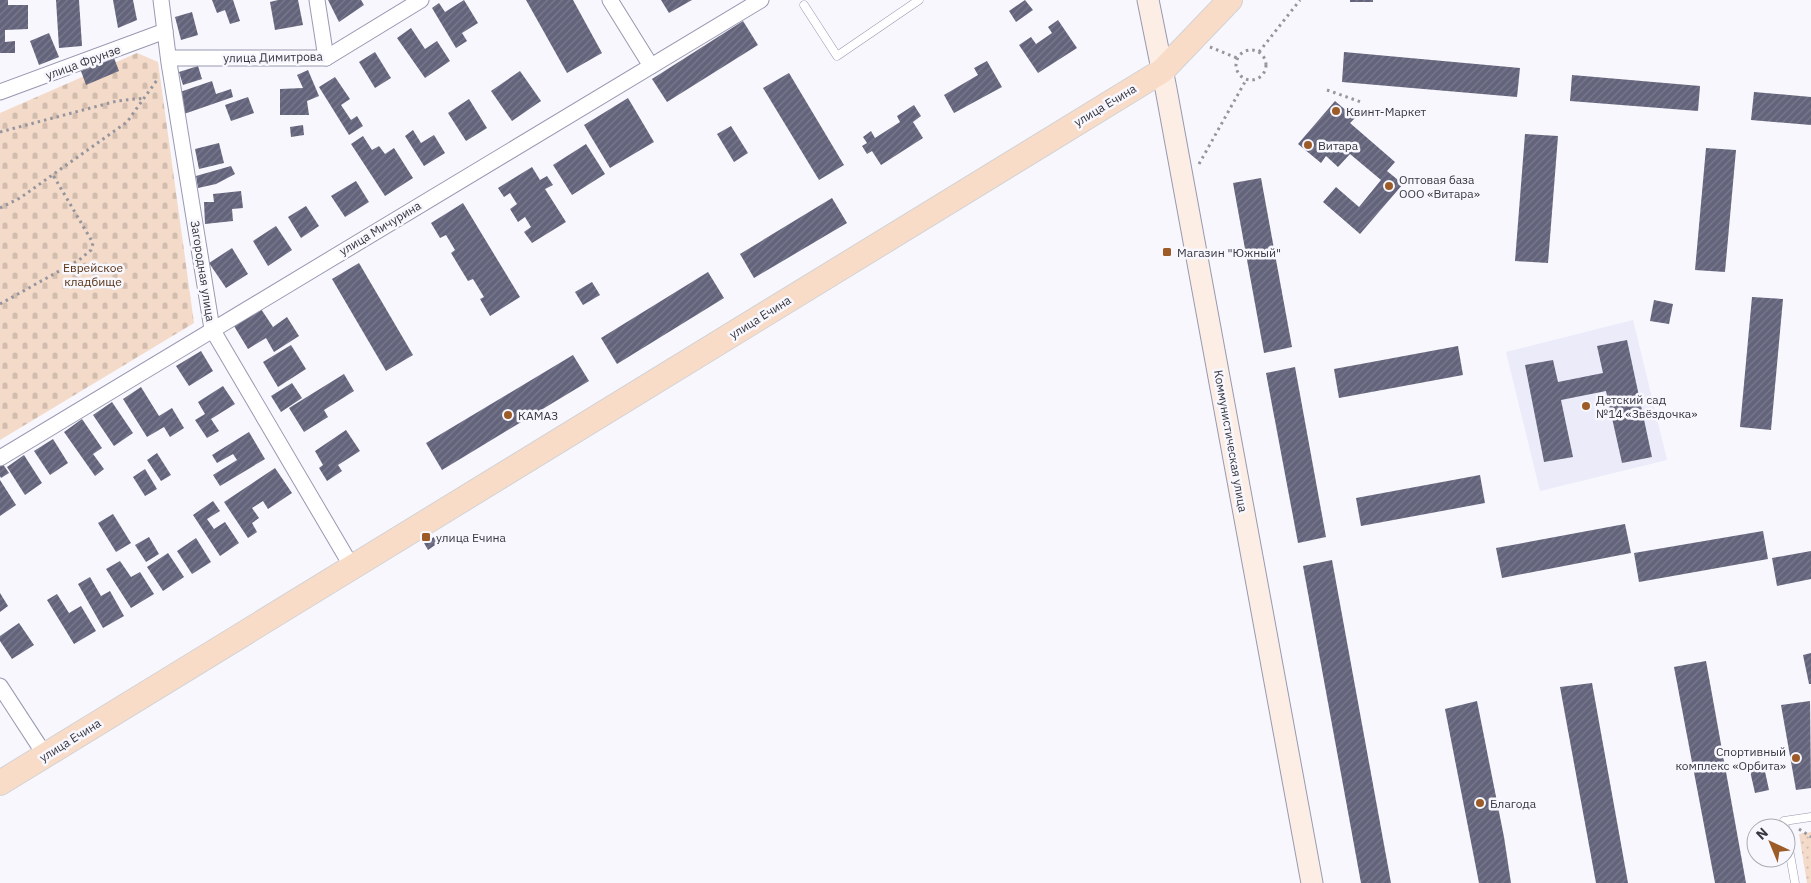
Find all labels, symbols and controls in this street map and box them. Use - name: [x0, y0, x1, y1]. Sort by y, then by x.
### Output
- street label: улица Фрунзе: [43, 41, 123, 83]
- street label: улица Димитрова: [223, 49, 324, 65]
- street label: улица Ечина: [1071, 80, 1139, 129]
- place label: Квинт-Маркет: [1346, 104, 1427, 119]
- marker: Квинт-Маркет: [1330, 105, 1342, 117]
- place label: Витара: [1318, 138, 1359, 153]
- marker: Витара: [1302, 139, 1314, 151]
- place label: Оптовая база ООО «Витара»: [1399, 172, 1480, 201]
- marker: Оптовая база ООО «Витара»: [1383, 180, 1395, 192]
- street label: улица Мичурина: [336, 197, 424, 258]
- street label: Загородная улица: [188, 219, 218, 323]
- place label: Магазин "Южный": [1177, 245, 1281, 260]
- marker: Магазин "Южный": [1161, 246, 1173, 258]
- park label: Еврейское кладбище: [63, 260, 123, 289]
- street label: улица Ечина: [726, 292, 794, 342]
- street label: Коммунистическая улица: [1211, 369, 1251, 514]
- place label: Детский сад №14 «Звёздочка»: [1596, 392, 1697, 421]
- marker: Детский сад №14 «Звёздочка»: [1580, 400, 1592, 412]
- place label: КАМАЗ: [518, 408, 558, 423]
- marker: КАМАЗ: [502, 409, 514, 421]
- place label: улица Ечина: [436, 530, 507, 545]
- marker: улица Ечина: [420, 531, 432, 543]
- street label: улица Ечина: [36, 715, 104, 765]
- place label: Спортивный комплекс «Орбита»: [1675, 744, 1786, 773]
- marker: Спортивный комплекс «Орбита»: [1790, 752, 1802, 764]
- place label: Благода: [1490, 796, 1537, 811]
- marker: Благода: [1474, 797, 1486, 809]
- north arrow: [1746, 818, 1796, 868]
- text: N: [1752, 824, 1772, 844]

